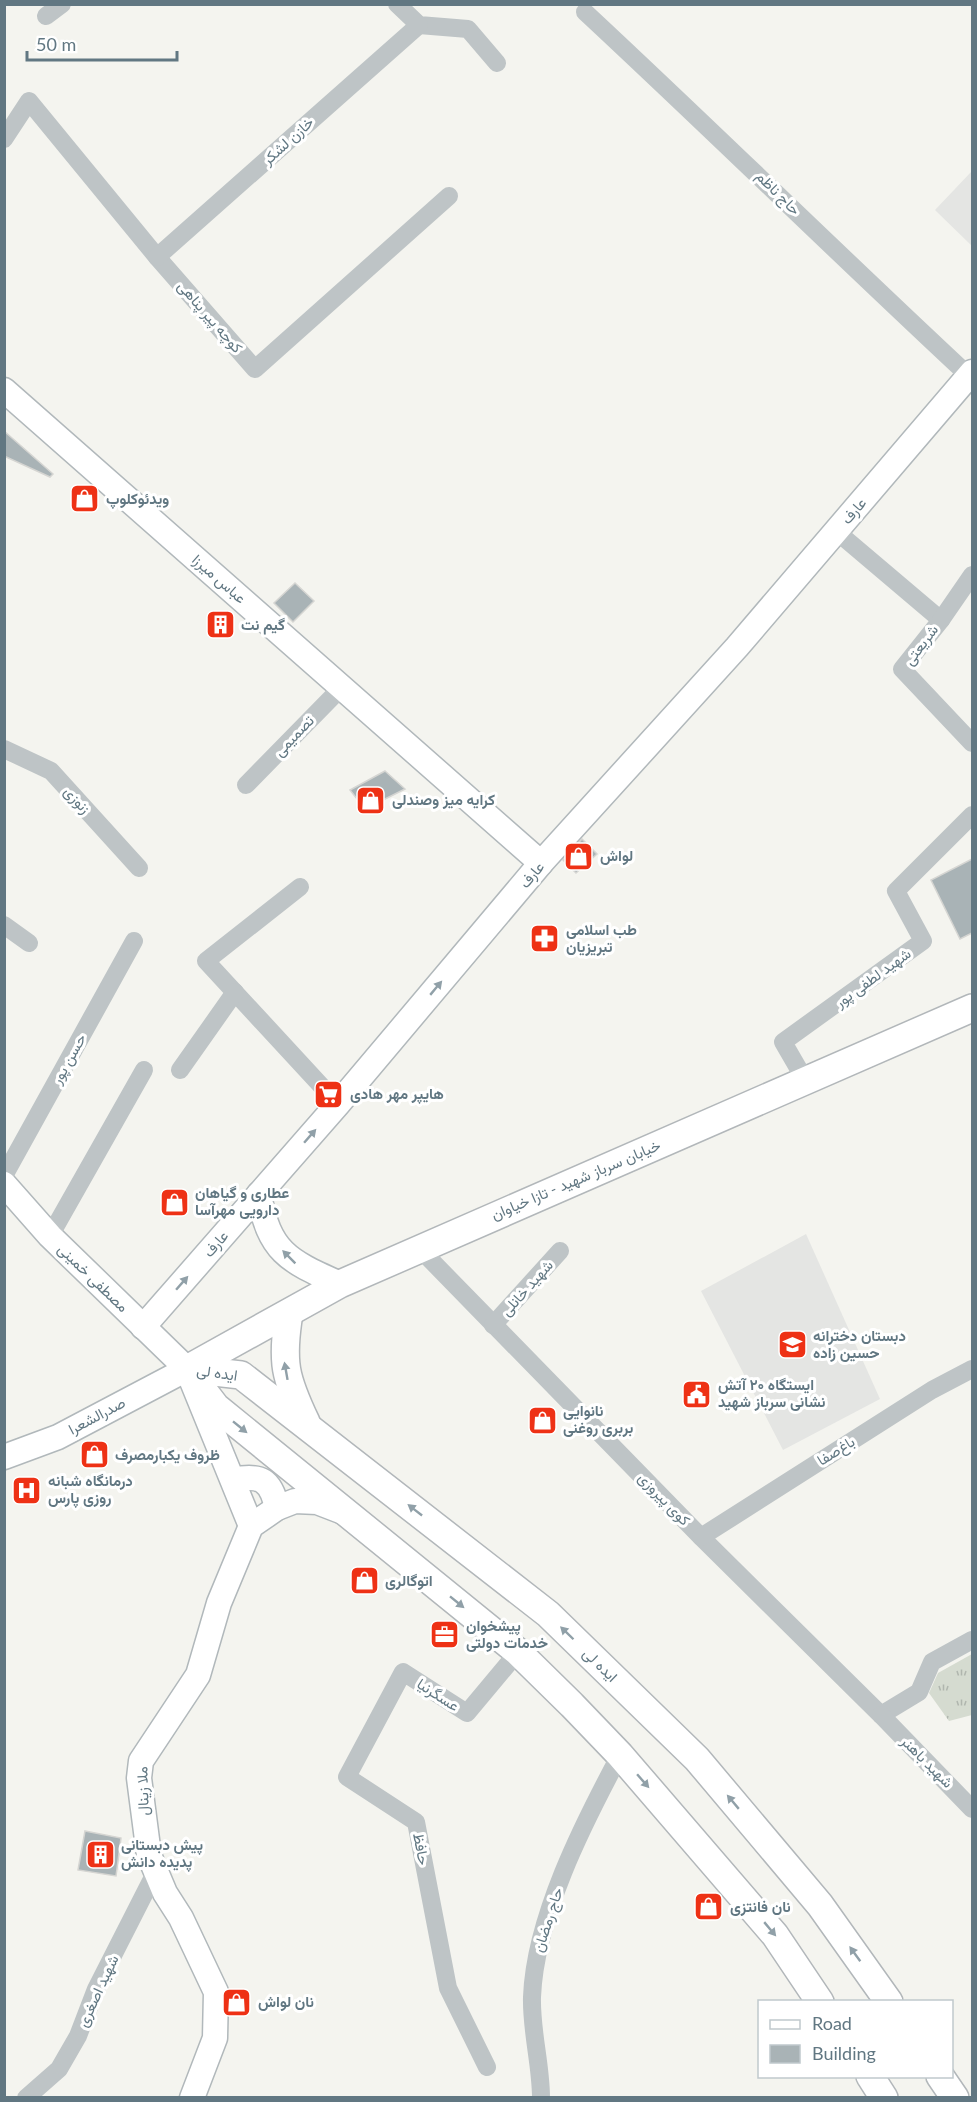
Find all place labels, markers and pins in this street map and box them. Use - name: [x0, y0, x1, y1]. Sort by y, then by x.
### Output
- shop icon: ویدئوکلوپ: [69, 483, 101, 515]
- place label: ویدئوکلوپ: [106, 489, 169, 509]
- building icon: گیم نت: [204, 609, 236, 641]
- place label: گیم نت: [241, 615, 285, 635]
- shop icon: کرایه میز وصندلی: [355, 784, 387, 816]
- place label: کرایه میز وصندلی: [392, 790, 495, 809]
- shop icon: لواش: [563, 840, 595, 872]
- place label: لواش: [600, 846, 633, 865]
- place label: طب اسلامی تبریزیان: [566, 920, 637, 956]
- pharmacy icon: طب اسلامی تبریزیان: [529, 923, 561, 955]
- supermarket icon: هایپر مهر هادی: [313, 1078, 345, 1110]
- place label: هایپر مهر هادی: [350, 1084, 444, 1104]
- place label: عطاری و گیاهان دارویی مهرآسا: [195, 1183, 289, 1219]
- shop icon: عطاری و گیاهان دارویی مهرآسا: [158, 1186, 190, 1218]
- place label: دبستان دخترانه حسین زاده: [813, 1326, 906, 1362]
- school or university icon: دبستان دخترانه حسین زاده: [776, 1329, 808, 1361]
- place label: ایستگاه ۲۰ آتش نشانی سرباز شهید: [718, 1375, 826, 1411]
- public building icon: ایستگاه ۲۰ آتش نشانی سرباز شهید: [681, 1378, 713, 1410]
- place label: نانوایی بربری روغنی: [563, 1401, 633, 1437]
- shop icon: نانوایی بربری روغنی: [526, 1404, 558, 1436]
- shop icon: ظروف یکبارمصرف: [78, 1439, 110, 1471]
- place label: ظروف یکبارمصرف: [115, 1445, 220, 1464]
- place label: درمانگاه شبانه روزی پارس: [48, 1471, 133, 1508]
- hospital icon: درمانگاه شبانه روزی پارس: [11, 1474, 43, 1506]
- shop icon: اتوگالری: [348, 1565, 380, 1597]
- place label: اتوگالری: [385, 1571, 433, 1590]
- place label: پیشخوان خدمات دولتی: [466, 1616, 548, 1652]
- office icon: پیشخوان خدمات دولتی: [429, 1619, 461, 1651]
- place label: پیش دبستانی پدیده دانش: [121, 1835, 203, 1872]
- building icon: پیش دبستانی پدیده دانش: [84, 1838, 116, 1870]
- shop icon: نان فانتزی: [693, 1891, 725, 1923]
- place label: نان فانتزی: [730, 1897, 791, 1916]
- shop icon: نان لواش: [221, 1986, 253, 2018]
- place label: نان لواش: [258, 1992, 314, 2011]

